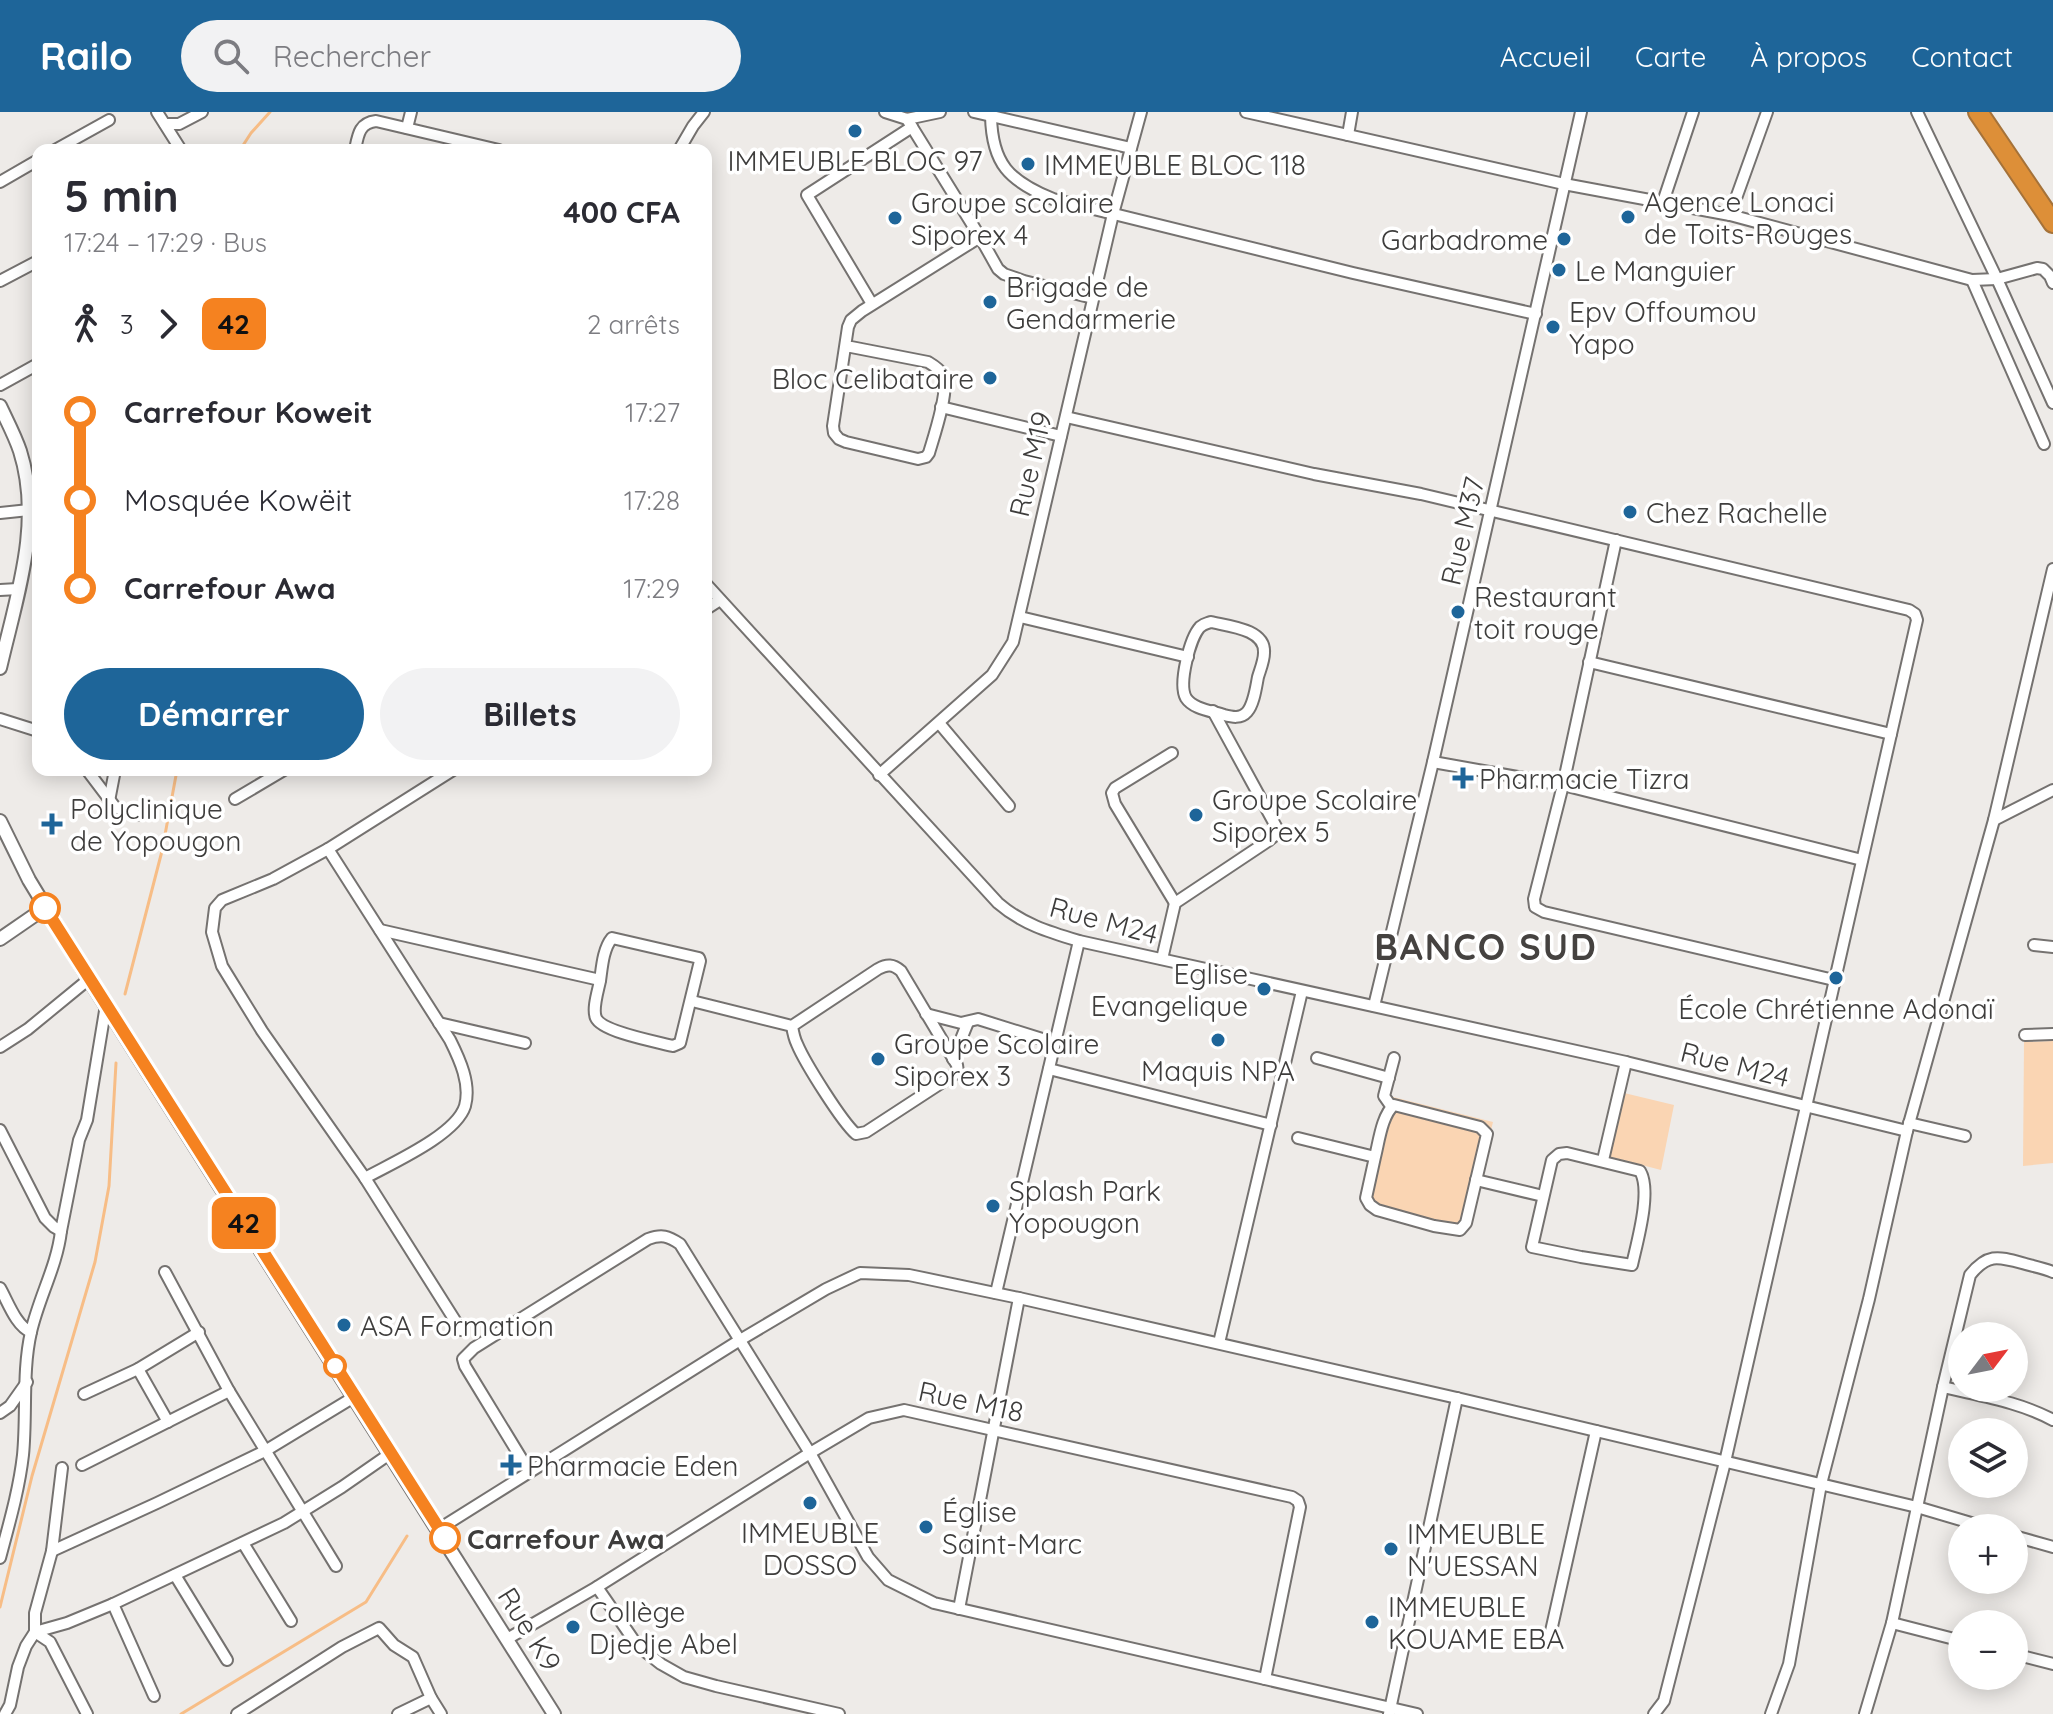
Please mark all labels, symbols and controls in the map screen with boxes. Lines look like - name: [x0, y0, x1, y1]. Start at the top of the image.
- search box: [181, 20, 741, 92]
- text: Railo: [40, 32, 133, 80]
- icon: search: [209, 34, 253, 78]
- text: Rechercher: [273, 37, 431, 75]
- text: Accueil: [1500, 39, 1591, 74]
- text: Carte: [1635, 39, 1706, 74]
- text: À propos: [1750, 39, 1867, 74]
- text: Contact: [1911, 39, 2013, 74]
- marker: IMMEUBLE BLOC 97: [846, 122, 864, 140]
- place label: IMMEUBLE BLOC 97: [727, 143, 983, 178]
- place label: IMMEUBLE BLOC 118: [1044, 147, 1306, 182]
- marker: IMMEUBLE BLOC 118: [1019, 155, 1037, 173]
- text: 5 min: [64, 168, 179, 223]
- place label: Agence Lonaci de Toits-Rouges: [1644, 184, 1852, 251]
- place label: Groupe scolaire Siporex 4: [911, 185, 1114, 252]
- text: 400 CFA: [563, 193, 680, 231]
- marker: Agence Lonaci de Toits-Rouges: [1619, 208, 1637, 226]
- marker: Groupe scolaire Siporex 4: [886, 209, 904, 227]
- place label: Garbadrome: [1381, 222, 1548, 257]
- text: 17:24 – 17:29 · Bus: [64, 226, 267, 259]
- marker: Garbadrome: [1555, 230, 1573, 248]
- place label: Le Manguier: [1575, 253, 1736, 288]
- marker: Le Manguier: [1550, 261, 1568, 279]
- place label: Brigade de Gendarmerie: [1006, 269, 1176, 336]
- marker: Brigade de Gendarmerie: [981, 293, 999, 311]
- place label: Epv Offoumou Yapo: [1569, 294, 1757, 361]
- icon: walk: [64, 302, 108, 346]
- icon: forward: [146, 302, 190, 346]
- text: 42: [218, 306, 250, 341]
- text: 3: [120, 308, 134, 341]
- text: 2 arrêts: [587, 308, 680, 341]
- marker: Epv Offoumou Yapo: [1544, 318, 1562, 336]
- place label: Bloc Celibataire: [772, 361, 974, 396]
- marker: Bloc Celibataire: [981, 369, 999, 387]
- text: Carrefour Koweit: [124, 393, 373, 431]
- text: 17:27: [625, 396, 680, 429]
- street label: Rue M19: [1001, 408, 1059, 520]
- street label: Rue M37: [1433, 473, 1491, 589]
- text: Mosquée Kowëit: [124, 481, 352, 519]
- text: 17:28: [624, 484, 680, 517]
- place label: Chez Rachelle: [1646, 495, 1828, 530]
- marker: Chez Rachelle: [1621, 503, 1639, 521]
- text: Carrefour Awa: [124, 569, 336, 607]
- text: 17:29: [623, 572, 680, 605]
- place label: Restaurant toit rouge: [1474, 579, 1617, 646]
- marker: Restaurant toit rouge: [1449, 603, 1467, 621]
- button: Démarrer: [64, 668, 364, 760]
- button: Billets: [380, 668, 680, 760]
- place label: Pharmacie Tizra: [1479, 761, 1690, 796]
- marker: Pharmacie Tizra: [1454, 769, 1472, 787]
- place label: Groupe Scolaire Siporex 5: [1212, 782, 1417, 849]
- place label: Polyclinique de Yopougon: [70, 791, 241, 858]
- marker: Groupe Scolaire Siporex 5: [1187, 806, 1205, 824]
- marker: Polyclinique de Yopougon: [41, 813, 63, 835]
- street label: Rue M24: [1046, 889, 1162, 951]
- unlabelled marker: [30, 893, 60, 923]
- district label: BANCO SUD: [1374, 924, 1598, 969]
- place label: Eglise Evangelique: [1091, 956, 1248, 1023]
- marker: École Chrétienne Adonaï: [1827, 969, 1845, 987]
- marker: Eglise Evangelique: [1255, 980, 1273, 998]
- place label: École Chrétienne Adonaï: [1678, 991, 1995, 1026]
- place label: Groupe Scolaire Siporex 3: [894, 1026, 1099, 1093]
- marker: Maquis NPA: [1209, 1031, 1227, 1049]
- street label: Rue M24: [1677, 1034, 1793, 1094]
- marker: Groupe Scolaire Siporex 3: [869, 1050, 887, 1068]
- place label: Maquis NPA: [1141, 1053, 1295, 1088]
- place label: Splash Park Yopougon: [1009, 1173, 1161, 1240]
- line badge: 42: [208, 1197, 280, 1249]
- marker: Splash Park Yopougon: [984, 1197, 1002, 1215]
- text: 42: [228, 1205, 260, 1240]
- place label: ASA Formation: [360, 1308, 554, 1343]
- marker: ASA Formation: [335, 1316, 353, 1334]
- north arrow: [1948, 1322, 2028, 1402]
- map controls: [1948, 1322, 2028, 1690]
- unlabelled marker: [324, 1355, 346, 1377]
- street label: Rue M18: [915, 1373, 1027, 1429]
- button: layers: [1948, 1418, 2028, 1498]
- place label: Pharmacie Eden: [527, 1448, 739, 1483]
- marker: Pharmacie Eden: [502, 1456, 520, 1474]
- marker: IMMEUBLE DOSSO: [801, 1494, 819, 1512]
- place label: Église Saint-Marc: [942, 1494, 1082, 1561]
- button: +: [1948, 1514, 2028, 1594]
- place label: IMMEUBLE DOSSO: [741, 1515, 879, 1582]
- place label: IMMEUBLE N'UESSAN: [1407, 1516, 1545, 1583]
- marker: Église Saint-Marc: [917, 1518, 935, 1536]
- place label: Carrefour Awa: [467, 1521, 665, 1556]
- marker: Carrefour Awa: [430, 1523, 460, 1553]
- marker: IMMEUBLE N'UESSAN: [1382, 1540, 1400, 1558]
- street label: Rue K9: [491, 1581, 569, 1677]
- place label: IMMEUBLE KOUAME EBA: [1388, 1589, 1564, 1656]
- place label: Collège Djedje Abel: [589, 1594, 738, 1661]
- button: −: [1948, 1610, 2028, 1690]
- marker: IMMEUBLE KOUAME EBA: [1363, 1613, 1381, 1631]
- marker: Collège Djedje Abel: [564, 1618, 582, 1636]

